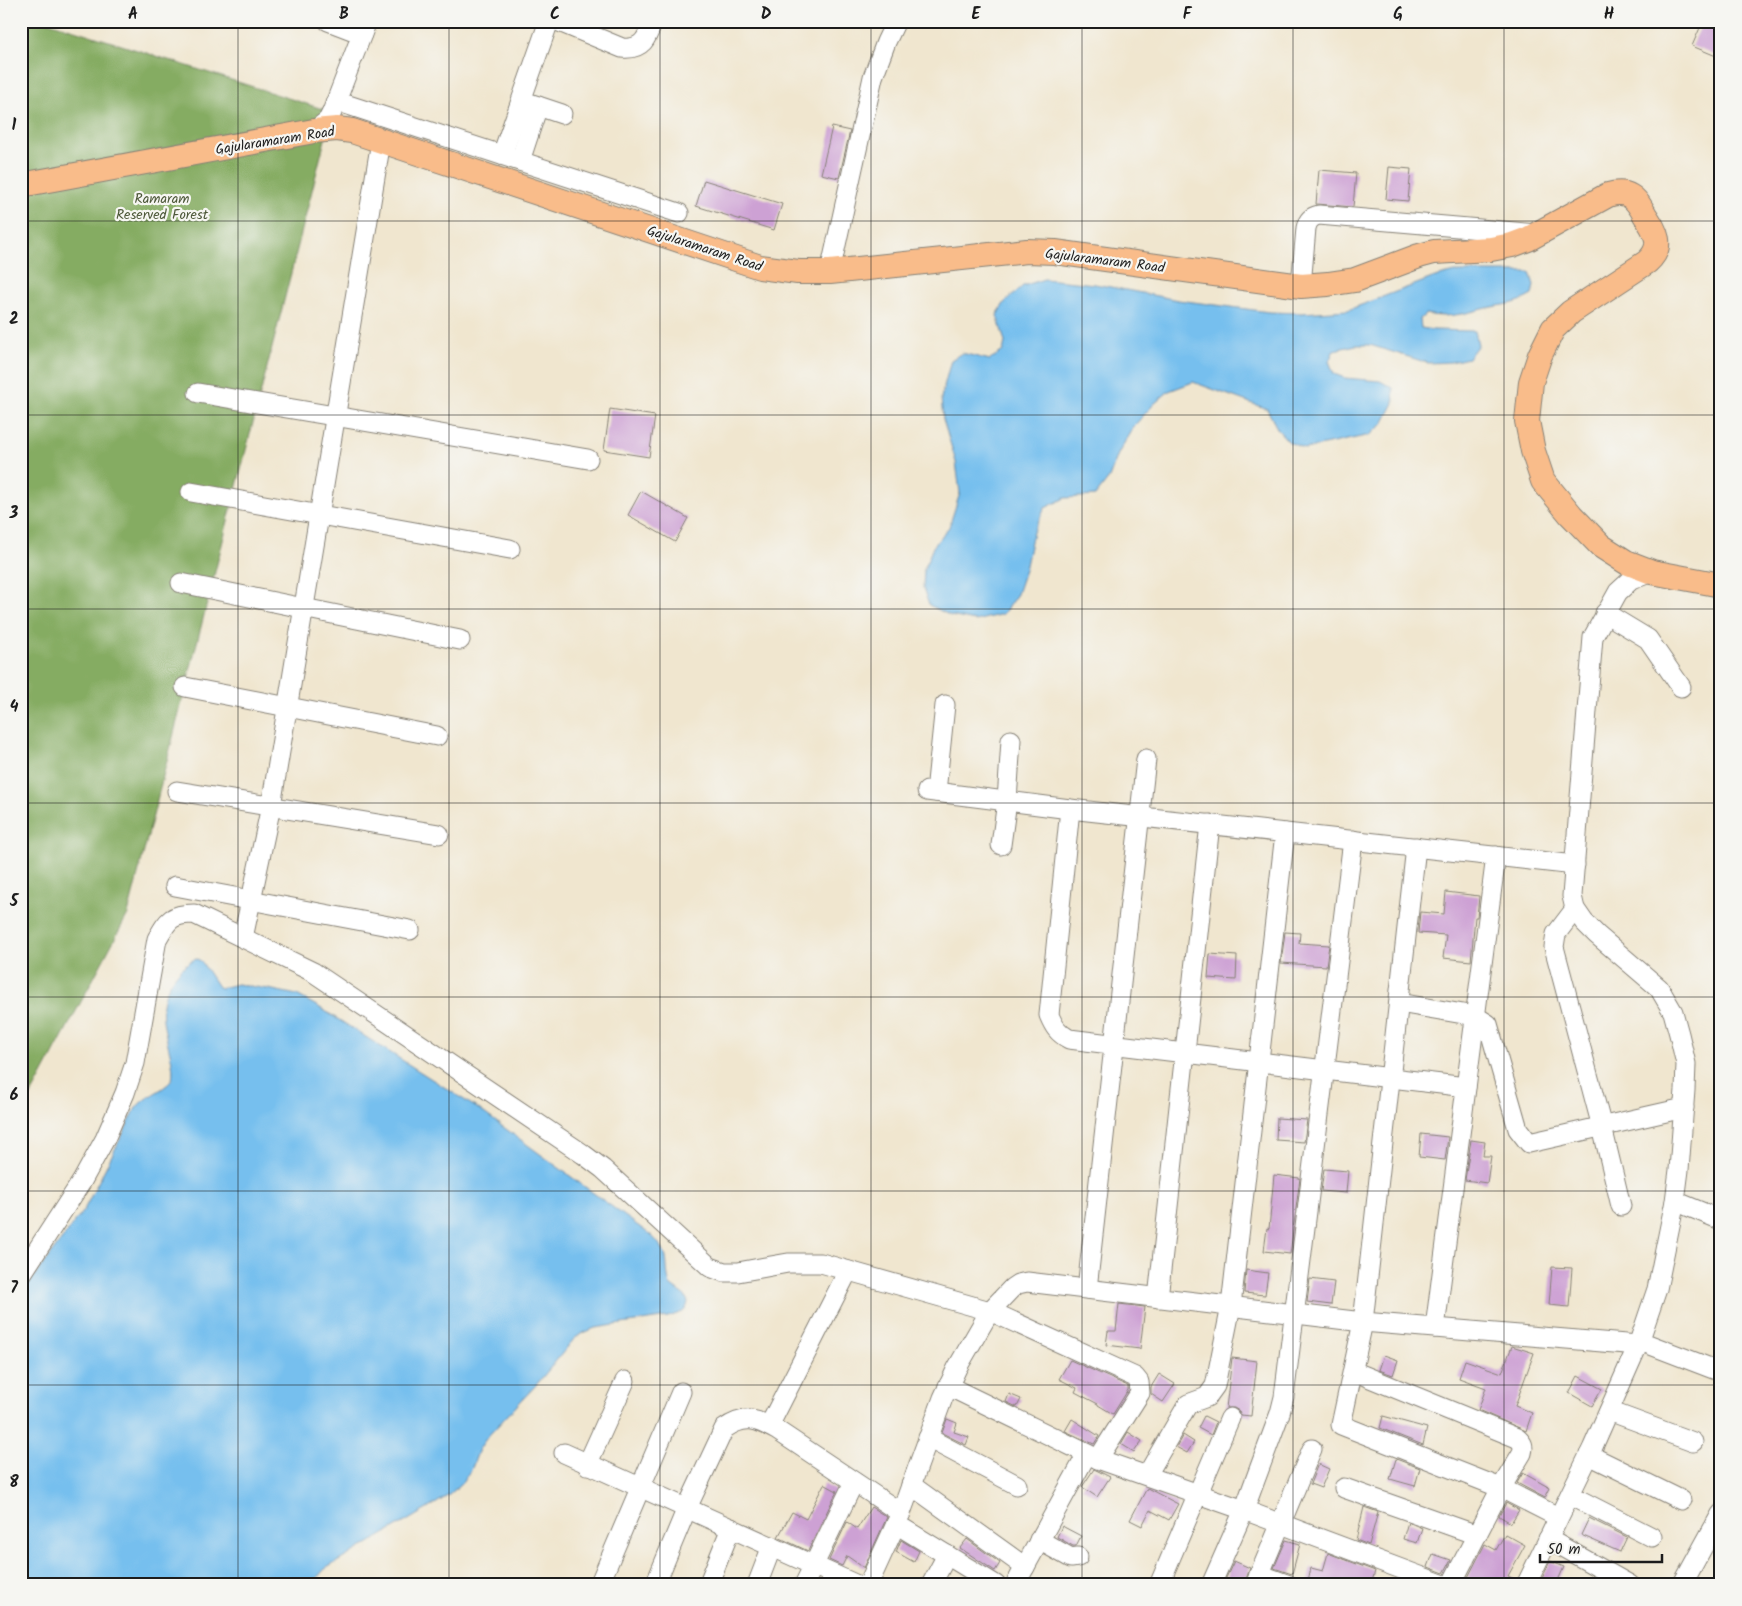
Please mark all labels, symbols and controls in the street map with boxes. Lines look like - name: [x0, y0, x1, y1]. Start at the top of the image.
- text: A: [128, 2, 138, 27]
- text: B: [339, 2, 349, 27]
- text: C: [550, 2, 560, 27]
- text: D: [761, 2, 772, 27]
- text: E: [972, 2, 982, 27]
- text: F: [1183, 2, 1193, 27]
- text: G: [1393, 2, 1403, 27]
- text: H: [1604, 2, 1614, 27]
- text: 1: [12, 113, 17, 138]
- street label: Gajularamaram Road: [214, 121, 337, 161]
- park label: Ramaram Reserved Forest: [116, 188, 209, 226]
- street label: Gajularamaram Road: [644, 220, 766, 278]
- street label: Gajularamaram Road: [1044, 243, 1167, 279]
- text: 2: [9, 307, 19, 332]
- text: 3: [9, 501, 19, 526]
- text: 4: [10, 695, 19, 720]
- text: 5: [9, 889, 20, 914]
- text: 6: [10, 1083, 19, 1108]
- text: 7: [10, 1276, 18, 1301]
- text: 8: [9, 1470, 19, 1495]
- scale bar: [1540, 1531, 1662, 1563]
- text: 50 m: [1547, 1538, 1581, 1562]

